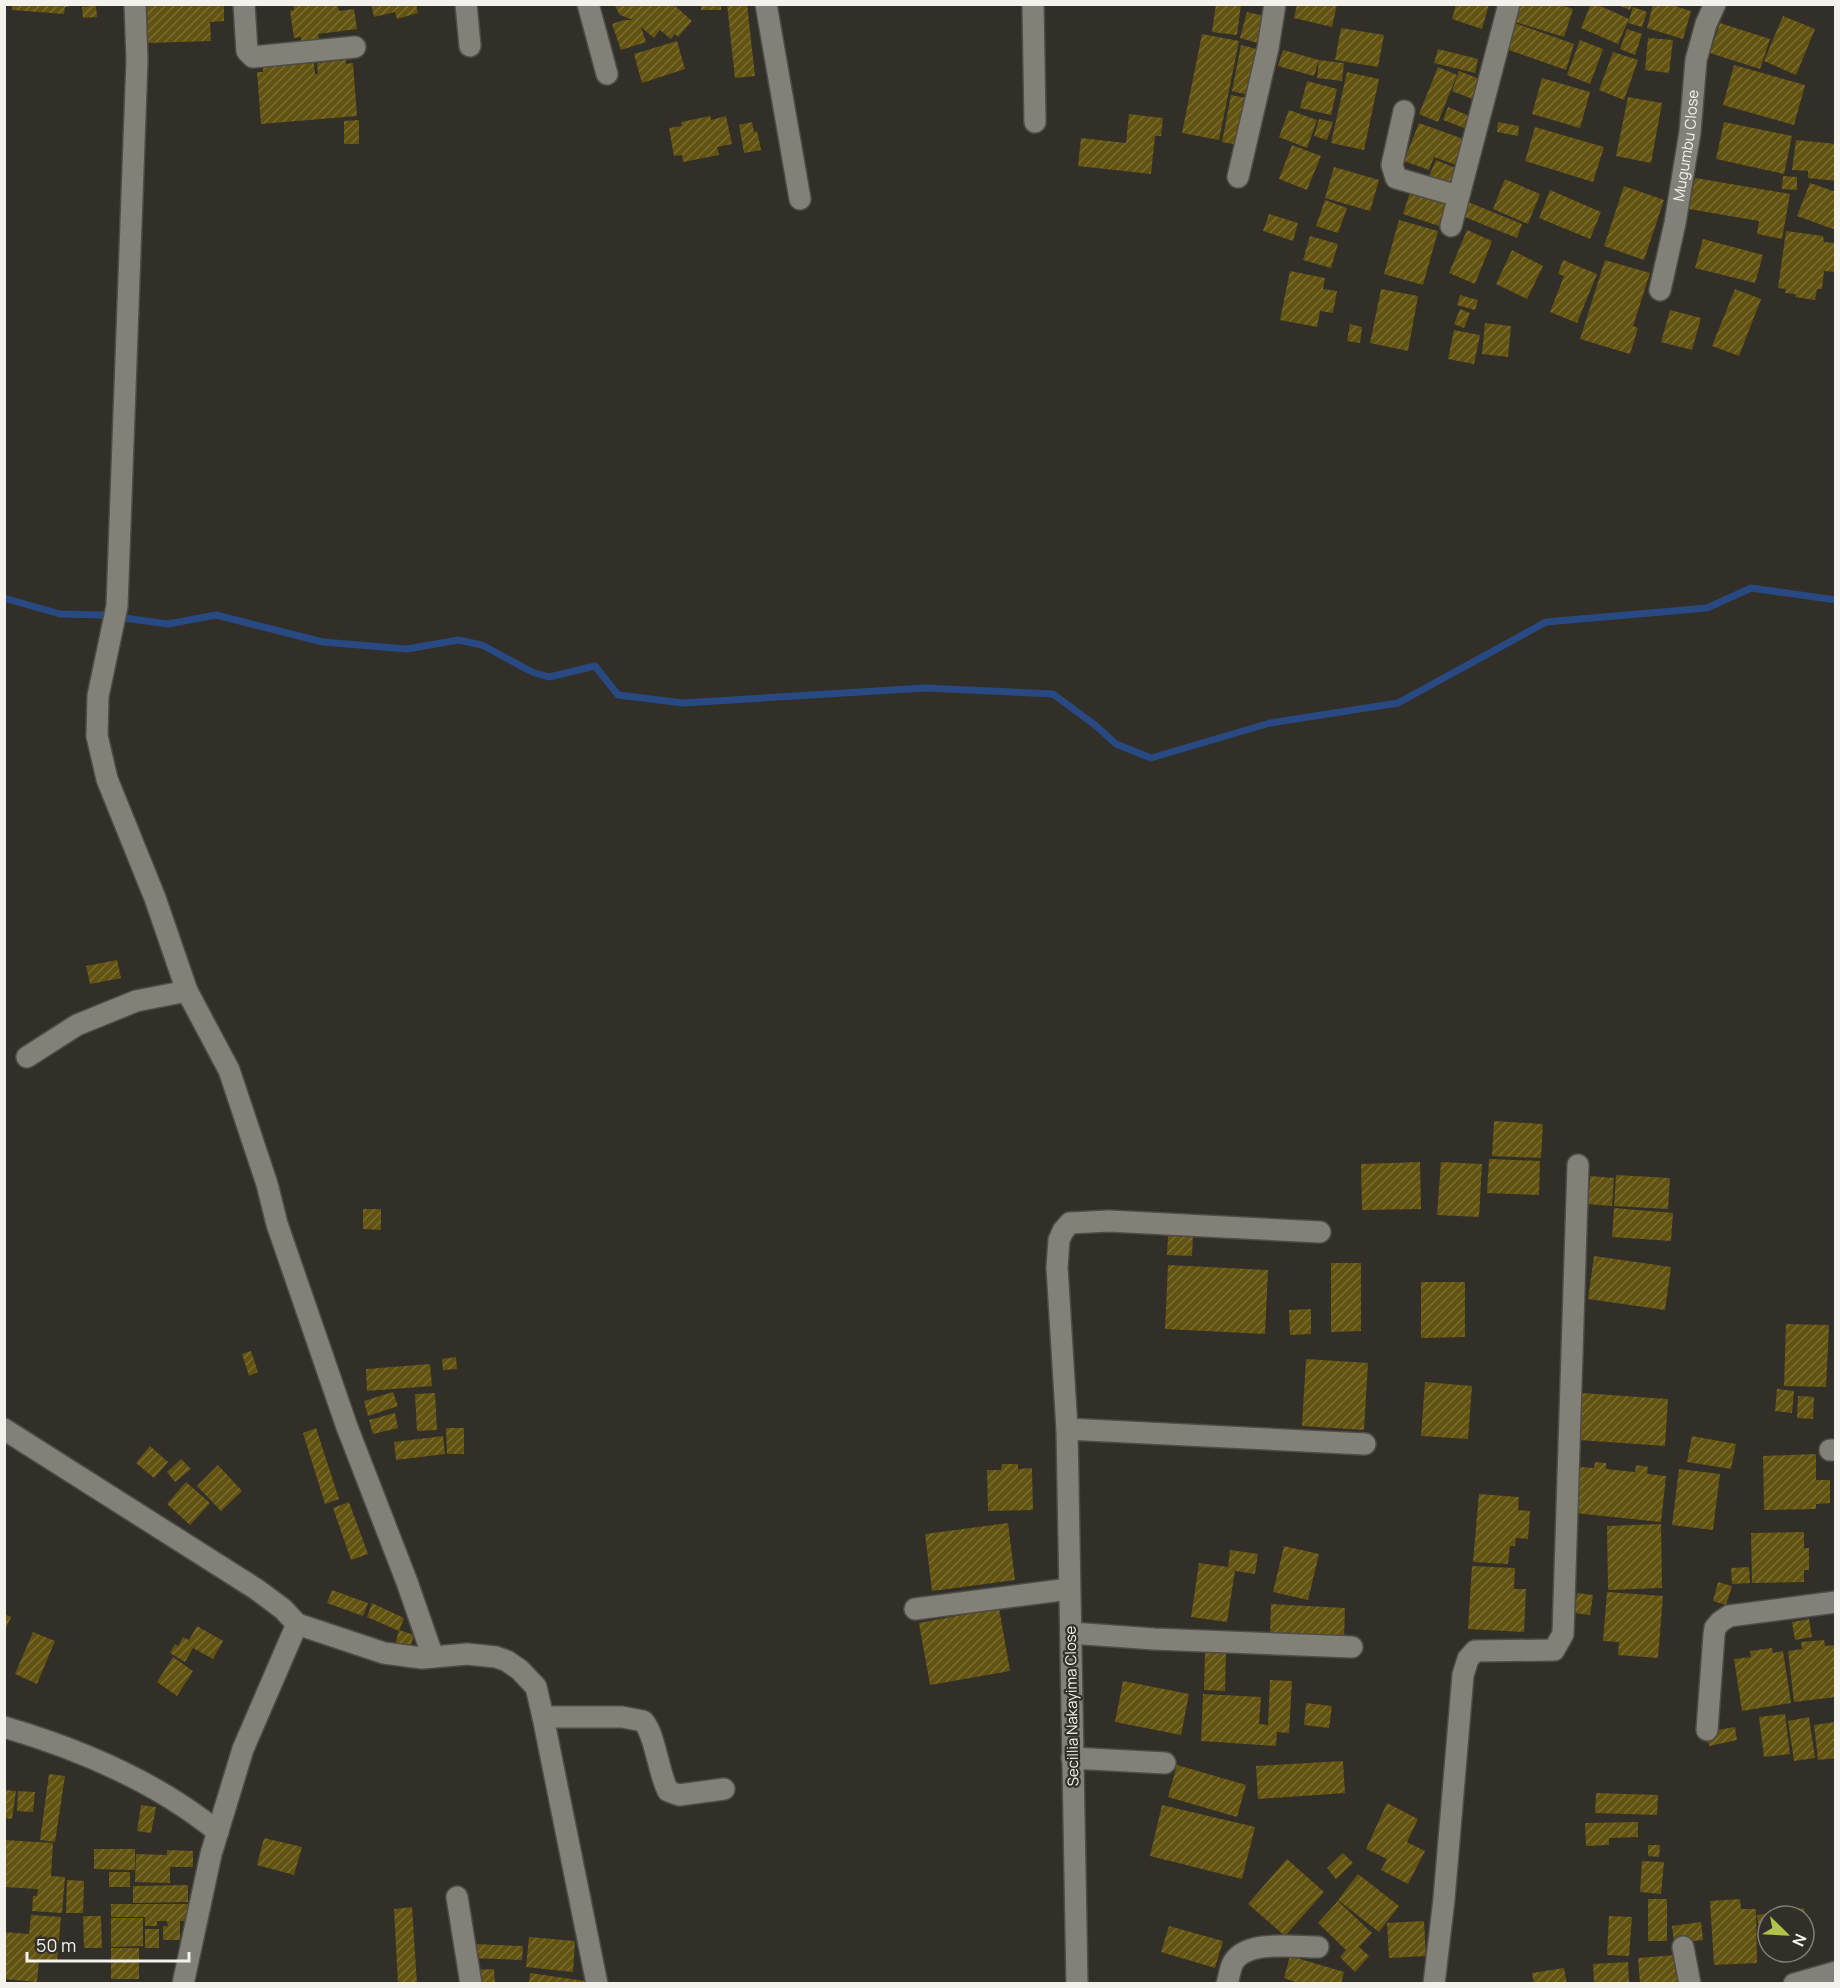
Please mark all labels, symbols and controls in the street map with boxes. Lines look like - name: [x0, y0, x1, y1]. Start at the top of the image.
- street label: Mugumbu Close: [1668, 89, 1704, 203]
- street label: Secillia Nakayima Close: [1060, 1625, 1083, 1786]
- north arrow: [1756, 1904, 1816, 1964]
- scale bar: [27, 1925, 189, 1963]
- text: N: [1787, 1930, 1812, 1950]
- text: 50 m: [36, 1933, 76, 1957]

